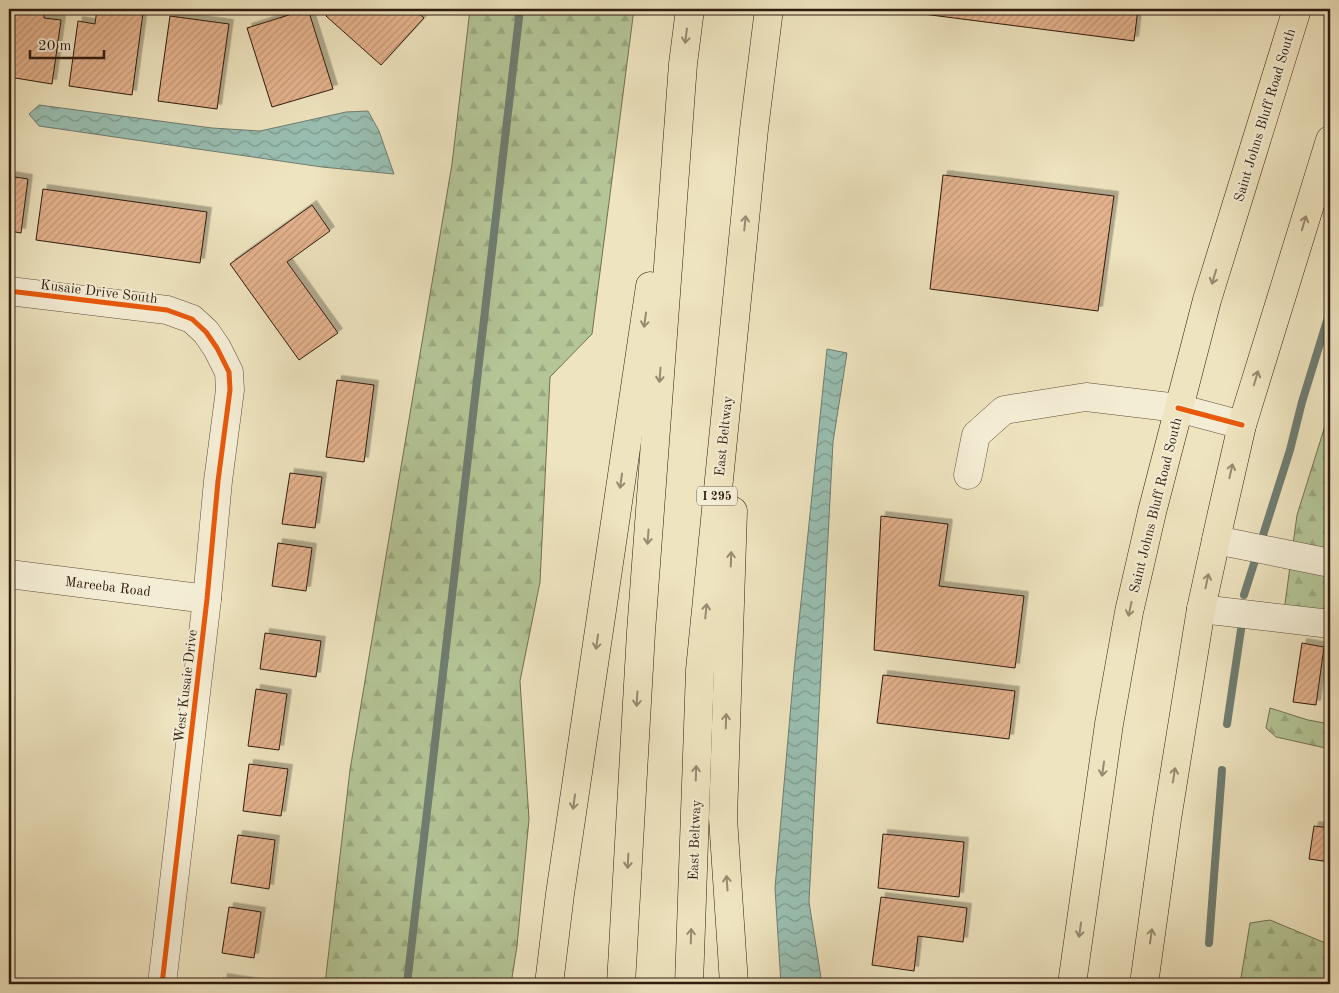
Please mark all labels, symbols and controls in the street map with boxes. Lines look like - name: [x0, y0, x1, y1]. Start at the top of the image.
- street label: Saint Johns Bluff Road South: [1232, 27, 1298, 204]
- scale bar: [30, 28, 104, 60]
- one-way arrow: [681, 28, 691, 44]
- text: 20 m: [38, 39, 72, 54]
- one-way arrow: [740, 215, 750, 231]
- one-way arrow: [1300, 216, 1310, 232]
- one-way arrow: [1209, 268, 1219, 284]
- street label: Kusaie Drive South: [39, 278, 159, 306]
- one-way arrow: [640, 312, 650, 328]
- one-way arrow: [655, 366, 665, 382]
- one-way arrow: [1252, 371, 1262, 387]
- street label: East Beltway: [713, 395, 735, 477]
- street label: Saint Johns Bluff Road South: [1127, 416, 1185, 594]
- one-way arrow: [1227, 464, 1237, 480]
- one-way arrow: [616, 473, 626, 489]
- road number: I 295: [697, 486, 737, 506]
- one-way arrow: [644, 528, 653, 544]
- one-way arrow: [726, 551, 736, 567]
- one-way arrow: [1203, 573, 1212, 589]
- street label: Mareeba Road: [64, 575, 152, 599]
- one-way arrow: [1125, 600, 1134, 616]
- one-way arrow: [701, 603, 711, 619]
- street label: West Kusaie Drive: [172, 629, 200, 743]
- one-way arrow: [592, 633, 602, 649]
- one-way arrow: [633, 690, 642, 706]
- one-way arrow: [721, 713, 730, 729]
- one-way arrow: [1098, 760, 1108, 776]
- one-way arrow: [692, 765, 701, 781]
- one-way arrow: [1169, 768, 1179, 784]
- one-way arrow: [568, 794, 578, 810]
- street label: East Beltway: [687, 799, 703, 881]
- one-way arrow: [623, 853, 632, 869]
- one-way arrow: [722, 875, 731, 891]
- one-way arrow: [1075, 921, 1085, 937]
- one-way arrow: [686, 928, 696, 944]
- one-way arrow: [1146, 928, 1156, 944]

